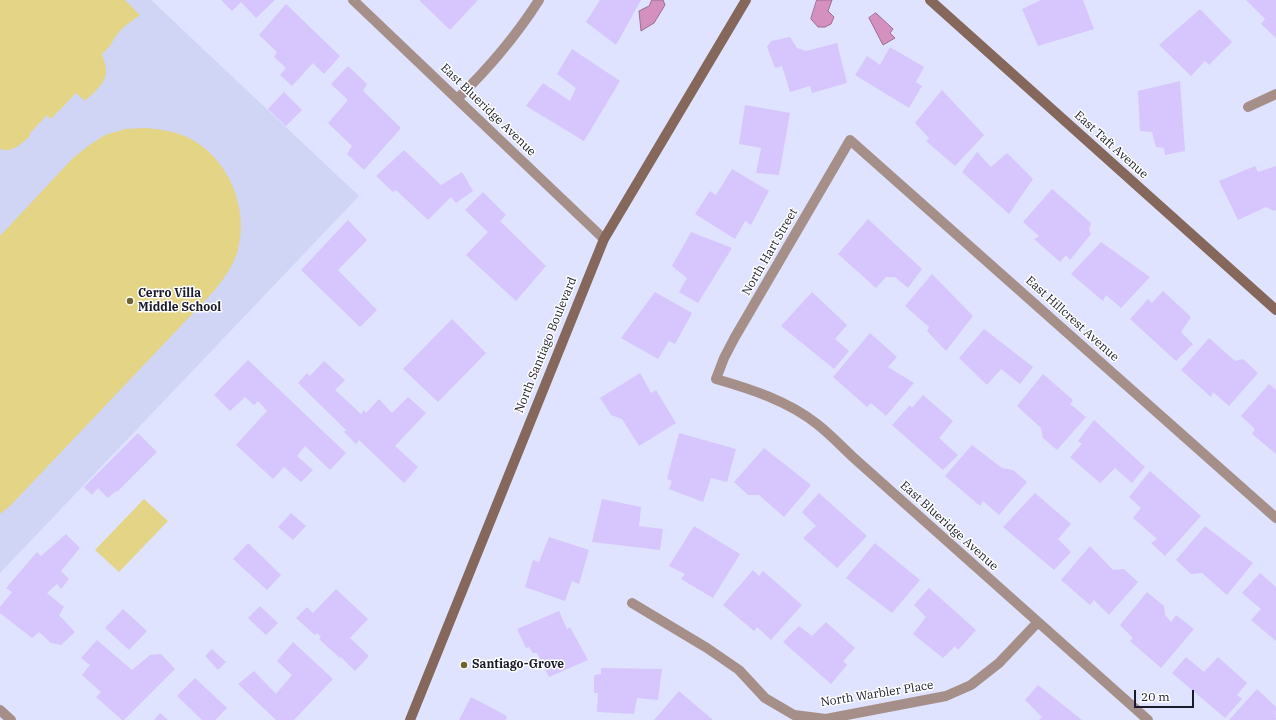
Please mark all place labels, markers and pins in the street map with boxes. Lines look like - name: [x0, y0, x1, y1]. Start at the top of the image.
- place label: Cerro Villa Middle School: [138, 287, 221, 315]
- marker: Cerro Villa Middle School: [125, 296, 135, 306]
- place label: Santiago-Grove: [472, 658, 564, 672]
- marker: Santiago-Grove: [459, 660, 469, 670]

